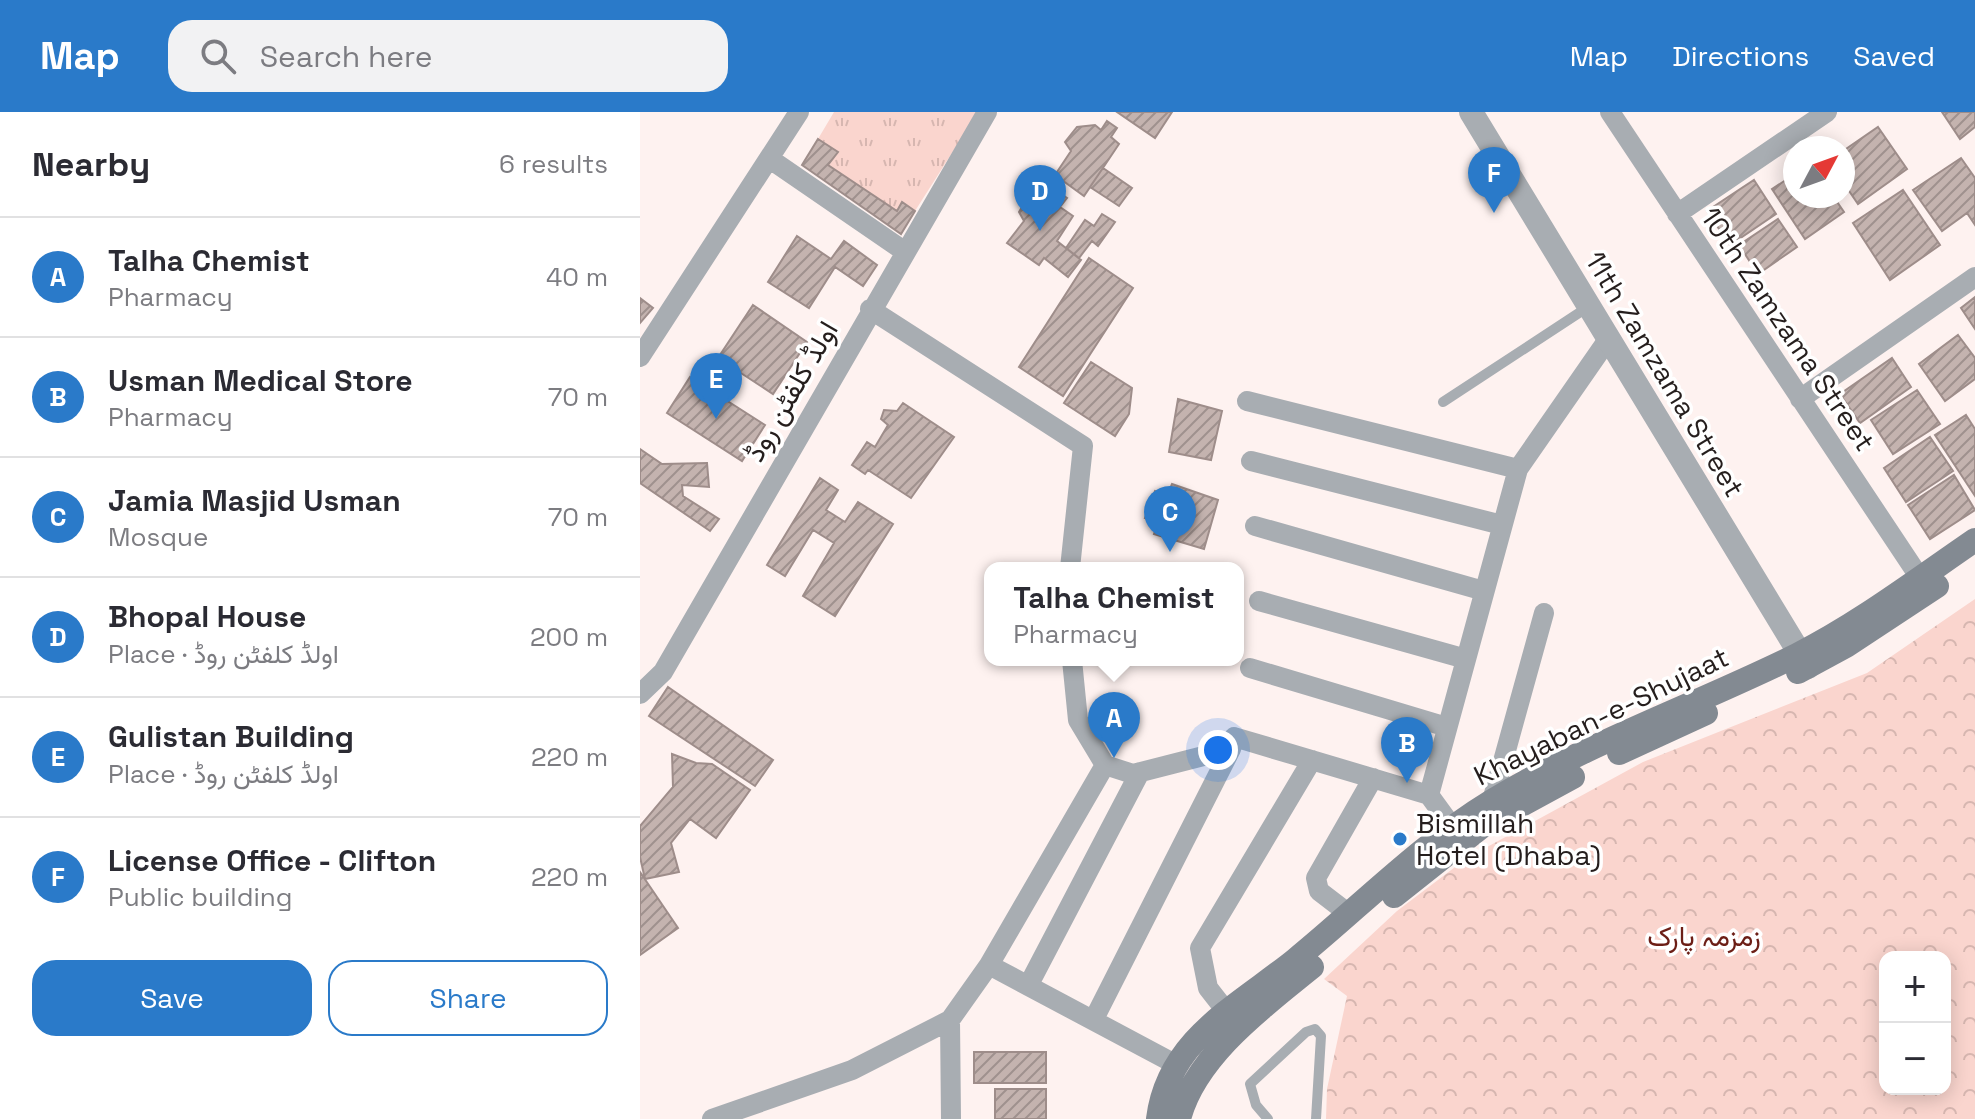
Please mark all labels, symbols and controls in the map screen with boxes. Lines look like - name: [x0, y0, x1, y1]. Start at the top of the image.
- search box: [168, 20, 728, 92]
- text: Map: [40, 32, 120, 80]
- icon: search: [196, 34, 240, 78]
- text: Search here: [260, 37, 433, 76]
- text: Map: [1570, 38, 1628, 74]
- text: Directions: [1672, 38, 1809, 74]
- text: Saved: [1853, 38, 1935, 74]
- north arrow: [1783, 136, 1855, 208]
- text: Nearby: [32, 143, 150, 186]
- text: 6 results: [499, 147, 608, 181]
- pin: F: [1468, 147, 1520, 213]
- pin: D: [1014, 165, 1066, 231]
- street label: 10th Zamzama Street: [1693, 200, 1883, 458]
- text: Talha Chemist: [108, 241, 310, 280]
- street label: 11th Zamzama Street: [1577, 244, 1753, 504]
- text: A: [50, 260, 66, 294]
- text: 40 m: [546, 260, 608, 294]
- text: Pharmacy: [108, 280, 233, 314]
- street label: اولڈ کلفٹن روڈ: [736, 314, 846, 468]
- pin: E: [690, 353, 742, 419]
- text: Usman Medical Store: [108, 361, 413, 400]
- text: B: [49, 380, 67, 414]
- text: 70 m: [548, 380, 608, 414]
- text: Pharmacy: [108, 400, 233, 434]
- text: Jamia Masjid Usman: [108, 481, 401, 520]
- pin: C: [1144, 486, 1196, 552]
- text: C: [50, 500, 66, 534]
- text: 70 m: [548, 500, 608, 534]
- text: Mosque: [108, 520, 208, 554]
- popup: [984, 562, 1244, 666]
- text: Talha Chemist: [1013, 578, 1215, 617]
- text: Bhopal House: [108, 597, 306, 636]
- text: Pharmacy: [1013, 617, 1138, 651]
- text: D: [49, 620, 67, 654]
- text: 200 m: [530, 620, 608, 654]
- text: Place · اولڈ کلفٹن روڈ: [108, 637, 339, 671]
- street label: Khayaban-e-Shujaat: [1468, 639, 1734, 793]
- pin: A: [1088, 692, 1140, 758]
- text: Gulistan Building: [108, 717, 354, 756]
- pin: B: [1381, 717, 1433, 783]
- your location: [1198, 730, 1238, 770]
- text: E: [51, 740, 65, 774]
- text: 220 m: [531, 740, 608, 774]
- text: Place · اولڈ کلفٹن روڈ: [108, 757, 339, 791]
- place label: Bismillah Hotel (Dhaba): [1416, 805, 1601, 873]
- marker: Bismillah Hotel (Dhaba): [1391, 830, 1409, 848]
- text: License Office - Clifton: [108, 841, 436, 880]
- text: F: [51, 860, 65, 894]
- text: 220 m: [531, 860, 608, 894]
- text: Public building: [108, 880, 292, 914]
- park label: زمزمہ پارک: [1647, 918, 1761, 955]
- map controls: [1879, 951, 1951, 1095]
- button: +: [1879, 951, 1951, 1023]
- button: Save: [32, 960, 312, 1036]
- button: Share: [328, 960, 608, 1036]
- button: −: [1879, 1023, 1951, 1095]

